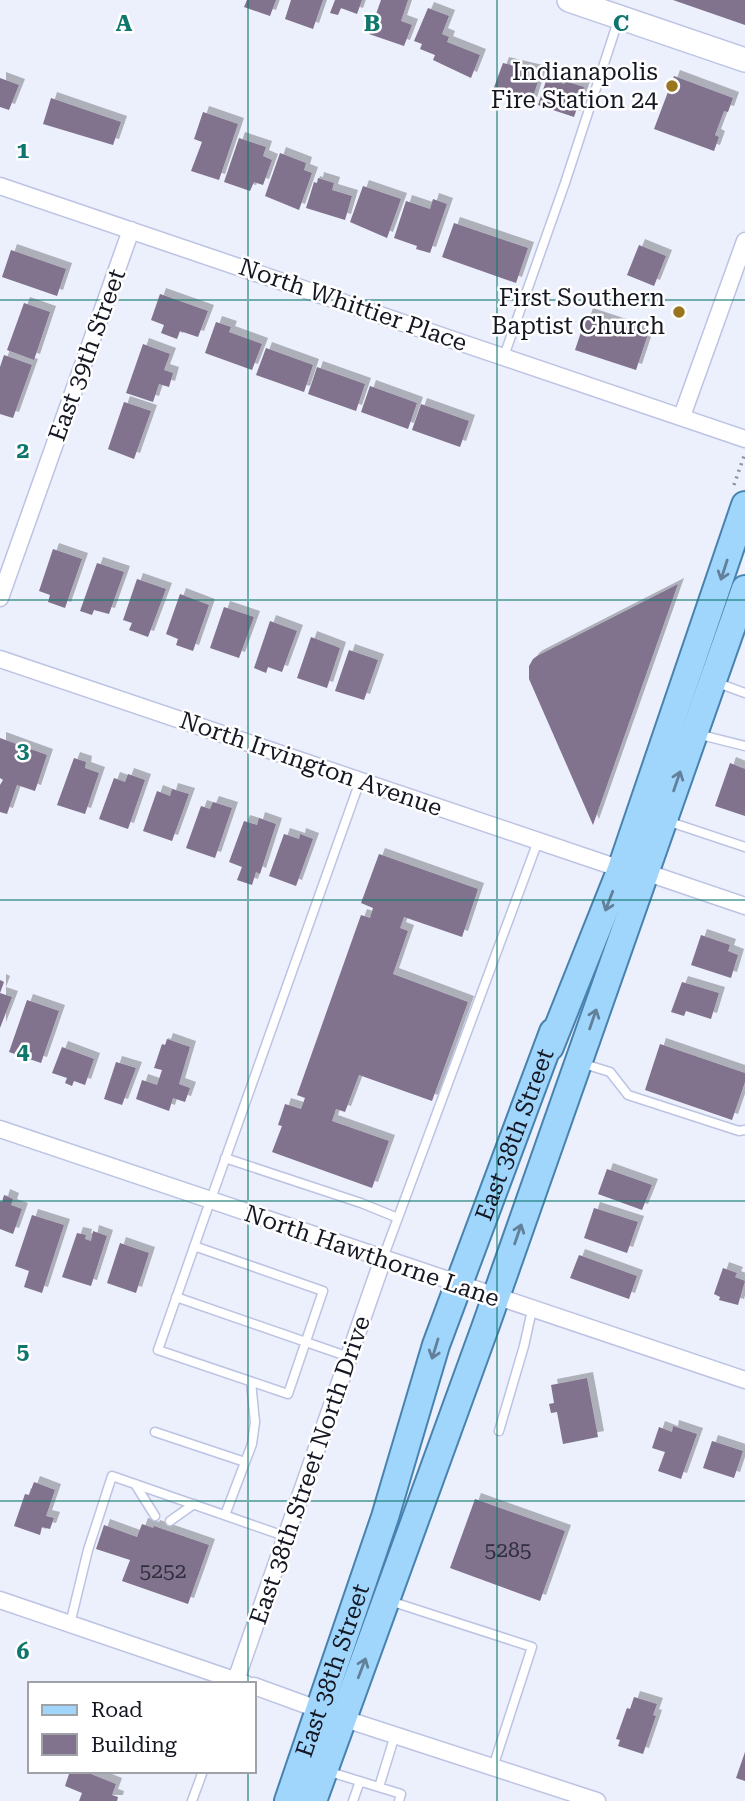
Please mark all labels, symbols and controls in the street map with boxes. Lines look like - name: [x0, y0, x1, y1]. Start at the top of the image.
- text: A: [116, 10, 133, 37]
- text: B: [364, 10, 380, 37]
- text: C: [613, 10, 629, 37]
- place label: Indianapolis Fire Station 24: [491, 58, 659, 114]
- marker: Indianapolis Fire Station 24: [664, 78, 680, 94]
- text: 1: [17, 137, 30, 164]
- street label: North Whittier Place: [235, 253, 471, 357]
- street label: East 39th Street: [43, 265, 131, 445]
- place label: First Southern Baptist Church: [491, 284, 665, 340]
- marker: First Southern Baptist Church: [671, 304, 687, 320]
- text: 2: [17, 437, 29, 464]
- one-way arrow: [717, 559, 730, 581]
- street label: North Irvington Avenue: [176, 706, 446, 822]
- text: 3: [17, 737, 30, 764]
- one-way arrow: [672, 771, 684, 793]
- one-way arrow: [601, 889, 614, 911]
- one-way arrow: [587, 1008, 600, 1030]
- text: 4: [17, 1038, 30, 1065]
- street label: East 38th Street: [470, 1045, 559, 1225]
- street label: North Hawthorne Lane: [241, 1199, 503, 1313]
- one-way arrow: [513, 1223, 525, 1245]
- street label: East 38th Street North Drive: [244, 1312, 376, 1628]
- text: 5: [17, 1338, 30, 1365]
- one-way arrow: [427, 1338, 440, 1360]
- house number: 5285: [484, 1538, 532, 1562]
- house number: 5252: [139, 1559, 187, 1583]
- street label: East 38th Street: [290, 1580, 375, 1761]
- text: 6: [17, 1638, 30, 1665]
- one-way arrow: [356, 1657, 369, 1679]
- legend: [28, 1682, 256, 1773]
- text: Road: [91, 1698, 143, 1722]
- text: Building: [91, 1733, 177, 1757]

